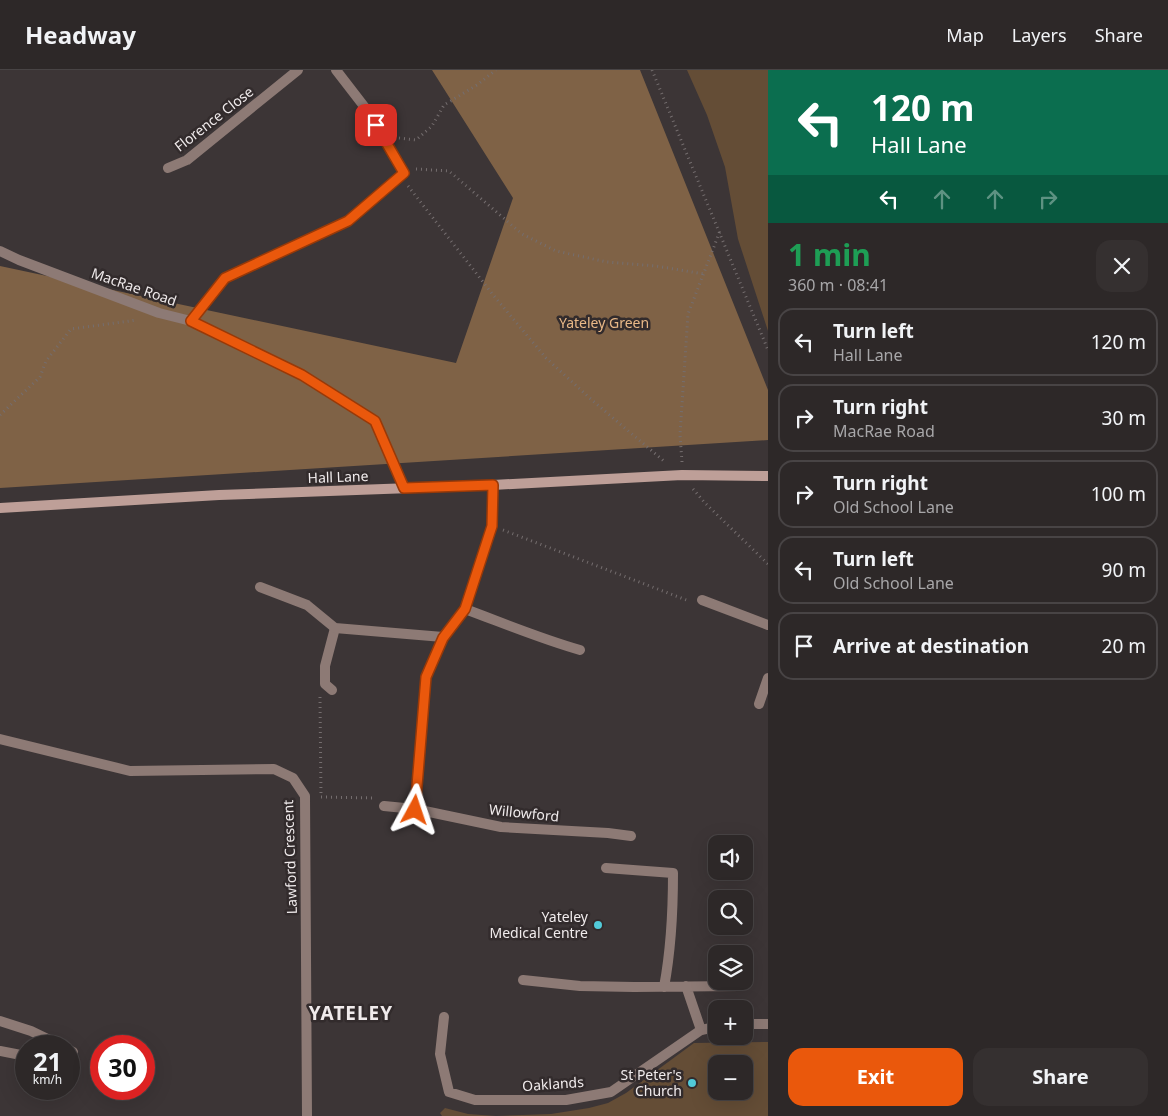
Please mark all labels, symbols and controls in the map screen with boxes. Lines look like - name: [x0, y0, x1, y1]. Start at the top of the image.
- text: Headway: [25, 18, 136, 51]
- text: Map: [946, 23, 984, 47]
- text: Layers: [1012, 23, 1067, 47]
- text: Share: [1095, 23, 1143, 47]
- street label: Florence Close: [170, 82, 257, 155]
- text: 120 m: [871, 84, 974, 131]
- icon: left: [788, 90, 853, 155]
- pin: [355, 104, 397, 146]
- icon: arrive: [362, 111, 390, 139]
- text: Hall Lane: [871, 129, 967, 159]
- icon: left: [875, 185, 903, 213]
- icon: ahead: [928, 185, 956, 213]
- icon: ahead: [981, 185, 1009, 213]
- icon: right: [1034, 185, 1062, 213]
- text: 1 min: [788, 234, 871, 275]
- button: close: [1096, 240, 1148, 292]
- street label: MacRae Road: [89, 263, 179, 310]
- text: 360 m · 08:41: [788, 274, 888, 296]
- park label: Yateley Green: [559, 313, 649, 332]
- text: Turn left: [833, 318, 914, 344]
- icon: left: [790, 328, 818, 356]
- text: 120 m: [1091, 329, 1146, 355]
- text: Hall Lane: [833, 344, 903, 366]
- text: Turn right: [833, 394, 928, 420]
- icon: right: [790, 404, 818, 432]
- text: 30 m: [1102, 405, 1146, 431]
- text: MacRae Road: [833, 420, 935, 442]
- street label: Hall Lane: [307, 466, 369, 487]
- text: Turn right: [833, 470, 928, 496]
- icon: right: [790, 480, 818, 508]
- text: 100 m: [1091, 481, 1146, 507]
- text: Old School Lane: [833, 496, 954, 518]
- text: Turn left: [833, 546, 914, 572]
- icon: left: [790, 556, 818, 584]
- text: 90 m: [1102, 557, 1146, 583]
- text: Old School Lane: [833, 572, 954, 594]
- icon: arrive: [790, 632, 818, 660]
- text: Arrive at destination: [833, 633, 1029, 659]
- text: 20 m: [1102, 633, 1146, 659]
- position arrow: [388, 783, 440, 835]
- street label: Lawford Crescent: [278, 799, 301, 915]
- street label: Willowford: [488, 799, 560, 826]
- map controls: [708, 835, 753, 1100]
- button: sound: [708, 835, 753, 880]
- button: search: [708, 890, 753, 935]
- place label: Yateley Medical Centre: [490, 907, 589, 942]
- marker: Yateley Medical Centre: [592, 919, 604, 931]
- button: layers: [708, 945, 753, 990]
- district label: YATELEY: [309, 1000, 393, 1026]
- button: +: [708, 1000, 753, 1045]
- speed limit sign: 30: [90, 1035, 155, 1100]
- text: 21: [33, 1044, 62, 1078]
- button: Exit: [788, 1048, 963, 1106]
- button: Share: [973, 1048, 1148, 1106]
- button: −: [708, 1055, 753, 1100]
- place label: St Peter's Church: [621, 1065, 682, 1100]
- text: km/h: [33, 1071, 62, 1088]
- street label: Oaklands: [522, 1072, 585, 1095]
- marker: St Peter's Church: [686, 1077, 698, 1089]

